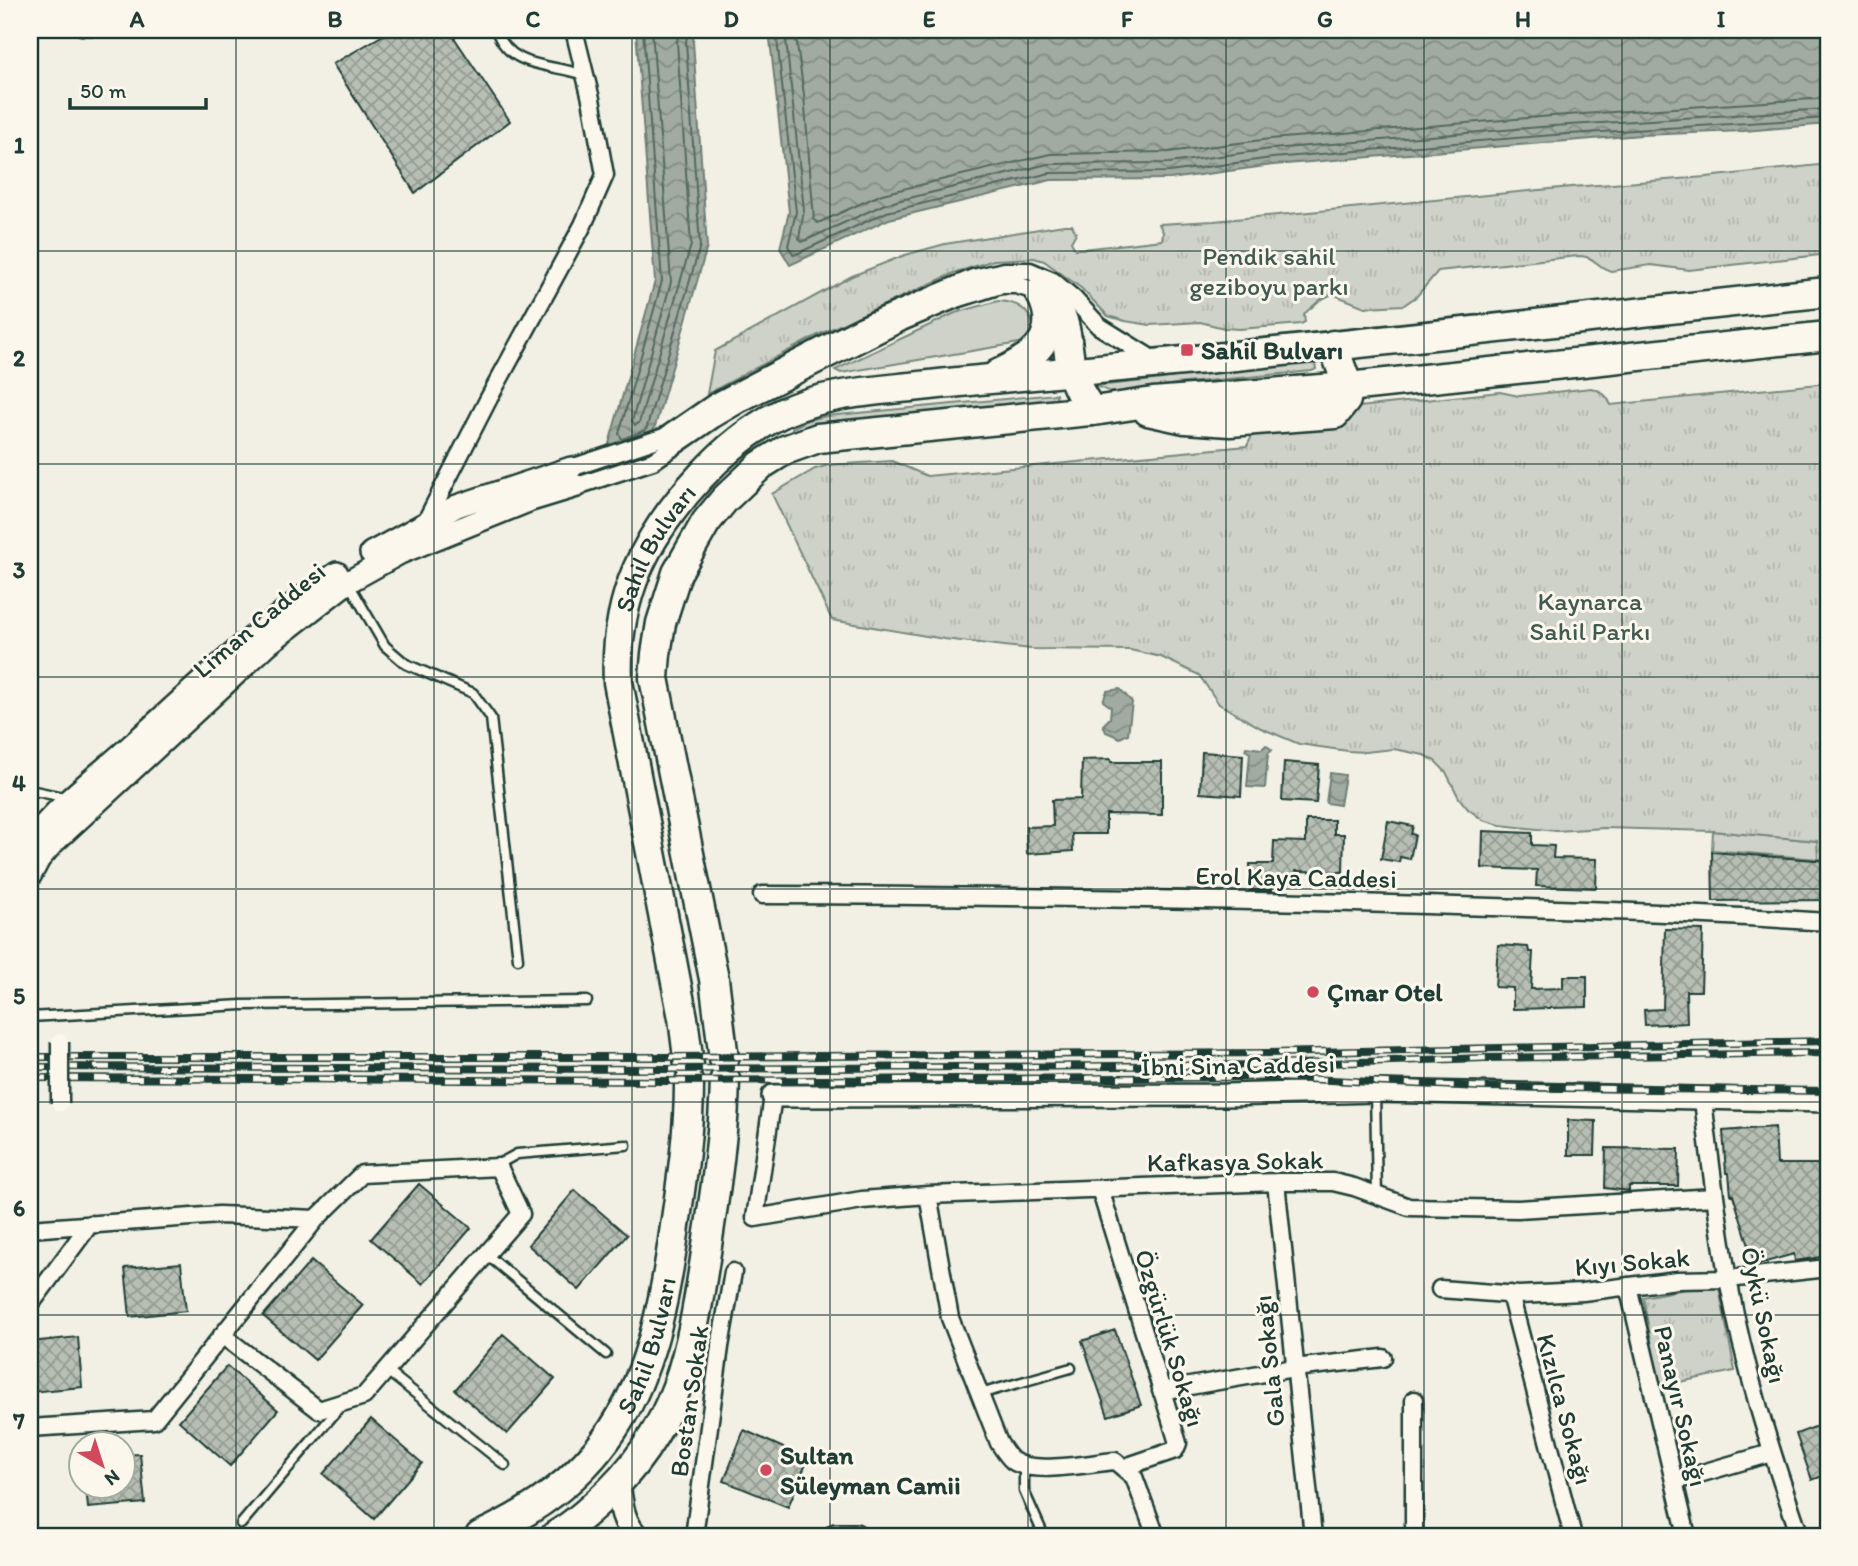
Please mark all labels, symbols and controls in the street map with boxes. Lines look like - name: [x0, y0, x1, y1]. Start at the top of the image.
- text: A: [129, 5, 145, 33]
- text: B: [328, 5, 343, 33]
- text: C: [526, 5, 541, 33]
- text: D: [723, 5, 739, 33]
- text: E: [923, 5, 936, 33]
- text: F: [1121, 5, 1134, 33]
- text: G: [1317, 5, 1333, 33]
- text: H: [1515, 5, 1531, 33]
- text: I: [1717, 5, 1726, 33]
- scale bar: [70, 66, 206, 110]
- text: 50 m: [80, 78, 127, 103]
- text: 1: [14, 131, 25, 159]
- park label: Pendik sahil geziboyu parkı: [1189, 240, 1349, 302]
- place label: Sahil Bulvarı: [1201, 334, 1343, 366]
- marker: Sahil Bulvarı: [1179, 342, 1195, 358]
- text: 2: [13, 344, 26, 372]
- street label: Sahil Bulvarı: [608, 477, 703, 615]
- street label: Liman Caddesi: [186, 555, 332, 685]
- text: 3: [13, 556, 26, 584]
- park label: Kaynarca Sahil Parkı: [1530, 585, 1650, 647]
- text: 4: [12, 769, 26, 797]
- street label: Erol Kaya Caddesi: [1195, 859, 1397, 895]
- place label: Çınar Otel: [1327, 976, 1443, 1008]
- text: 5: [13, 982, 25, 1010]
- marker: Çınar Otel: [1305, 984, 1321, 1000]
- street label: İbni Sina Caddesi: [1141, 1047, 1335, 1083]
- street label: Kafkasya Sokak: [1146, 1143, 1324, 1179]
- text: 6: [13, 1194, 25, 1222]
- street label: Kıyı Sokak: [1573, 1241, 1691, 1283]
- street label: Öykü Sokağı: [1734, 1244, 1794, 1386]
- street label: Özgürlük Sokağı: [1128, 1245, 1212, 1431]
- street label: Sahil Bulvarı: [609, 1275, 683, 1420]
- street label: Gala Sokağı: [1246, 1294, 1292, 1428]
- street label: Panayır Sokağı: [1647, 1322, 1715, 1490]
- street label: Bostan Sokak: [663, 1323, 715, 1479]
- street label: Kızılca Sokağı: [1529, 1330, 1601, 1488]
- text: 7: [12, 1407, 25, 1435]
- north arrow: [66, 1430, 136, 1500]
- place label: Sultan Süleyman Camii: [780, 1439, 961, 1501]
- marker: Sultan Süleyman Camii: [758, 1462, 774, 1478]
- text: N: [100, 1465, 125, 1491]

